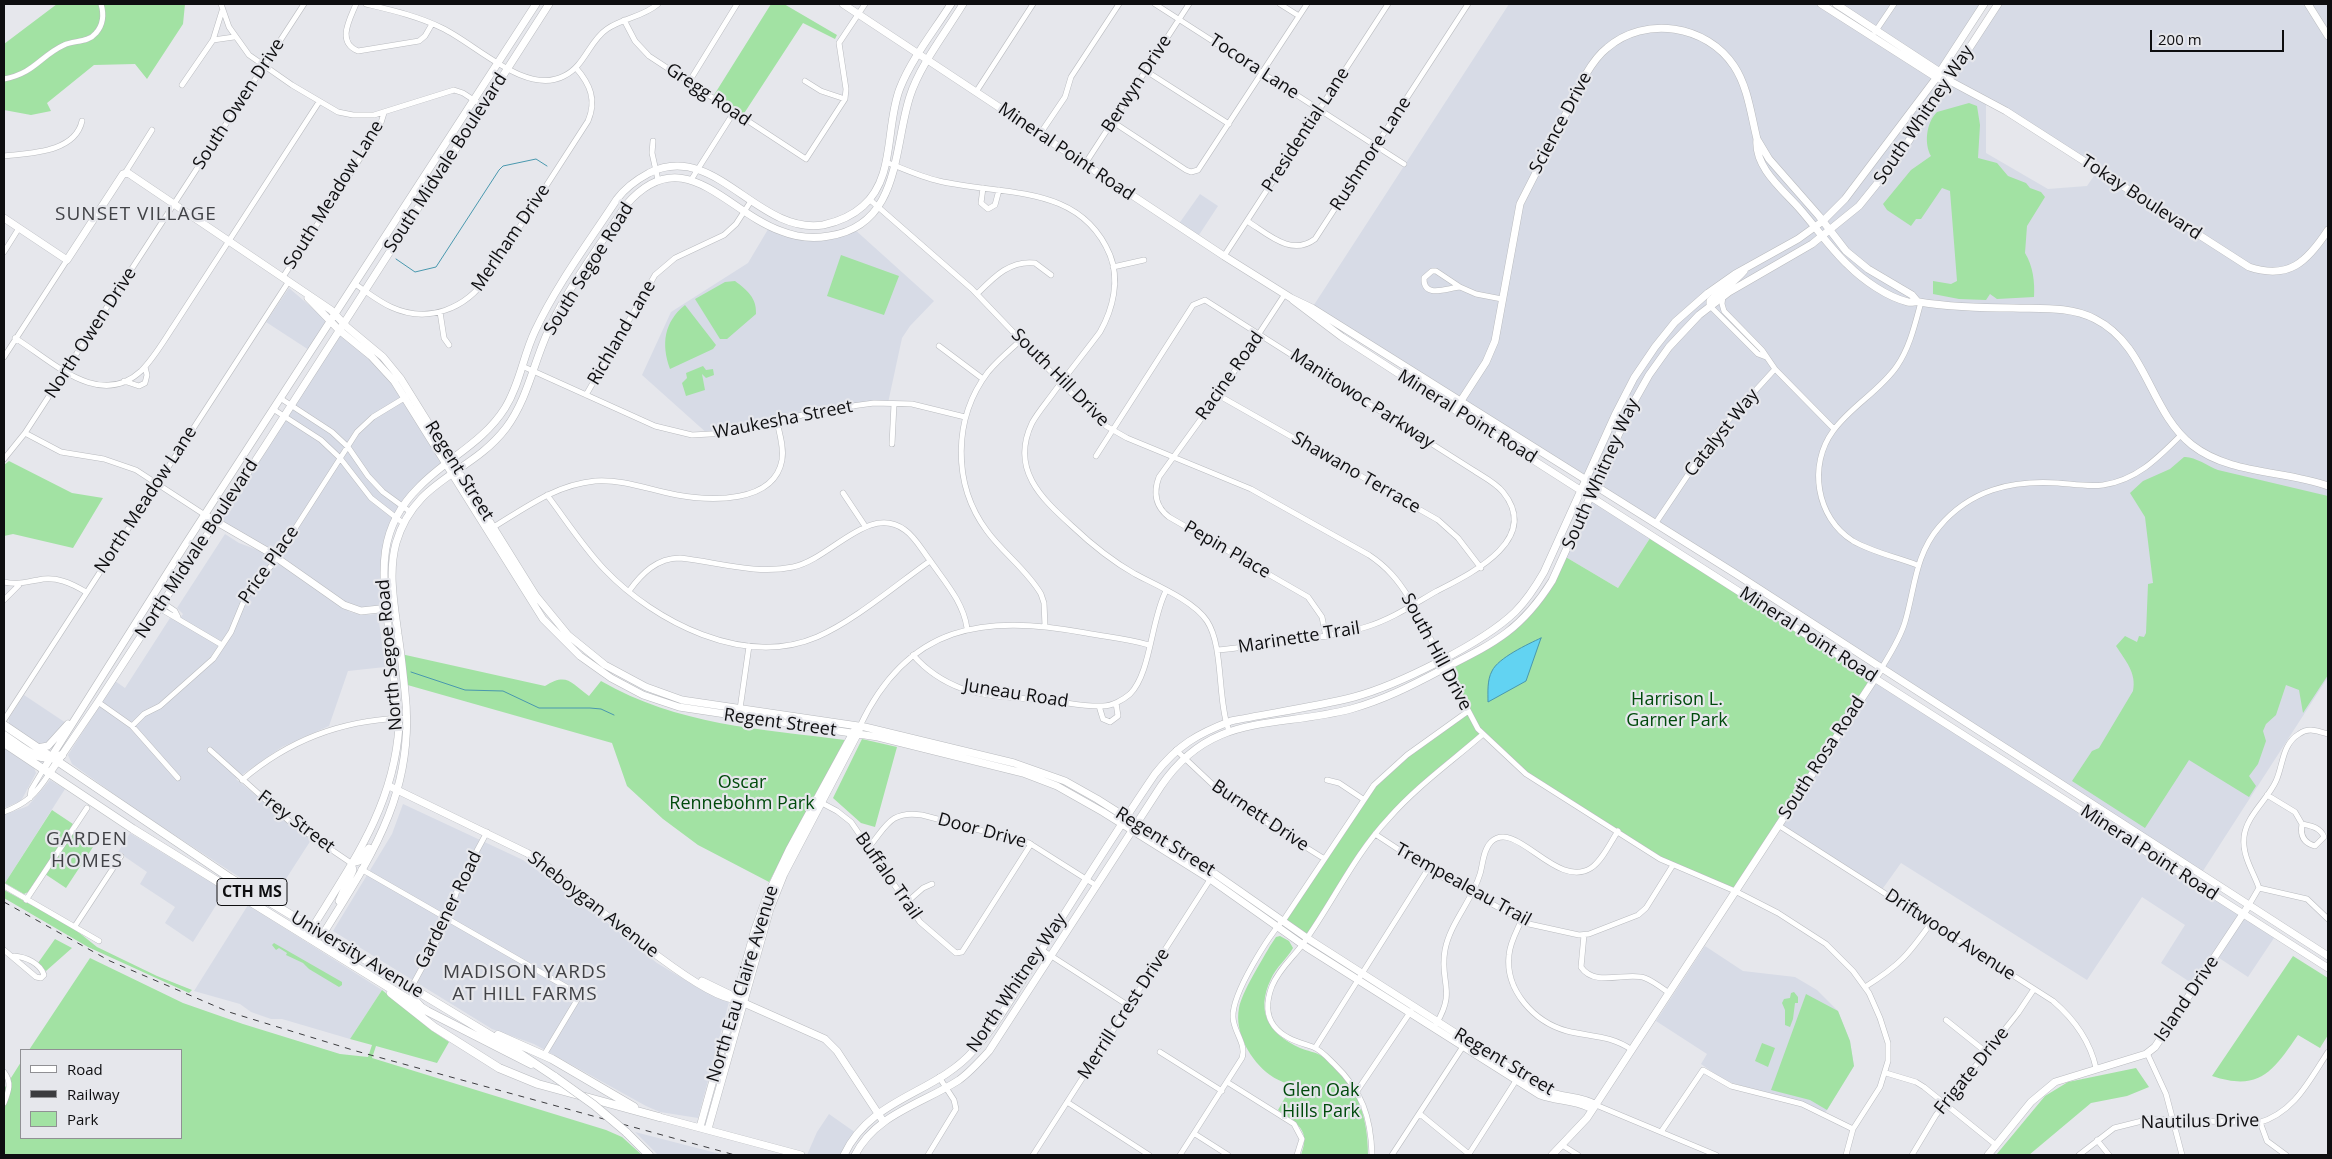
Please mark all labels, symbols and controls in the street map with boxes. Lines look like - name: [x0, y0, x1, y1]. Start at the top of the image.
- scale bar: [2152, 20, 2286, 52]
- text: 200 m: [2158, 29, 2202, 49]
- street label: Tocora Lane: [1205, 30, 1303, 104]
- street label: Berwyn Drive: [1097, 31, 1177, 137]
- street label: South Owen Drive: [189, 35, 289, 173]
- street label: South Whitney Way: [1869, 41, 1979, 189]
- street label: Gregg Road: [661, 59, 755, 131]
- street label: Presidential Lane: [1258, 64, 1354, 196]
- street label: South Midvale Boulevard: [380, 69, 512, 257]
- street label: Science Drive: [1525, 69, 1597, 177]
- street label: Rushmore Lane: [1326, 93, 1416, 215]
- street label: Mineral Point Road: [994, 98, 1138, 206]
- street label: South Meadow Lane: [279, 117, 389, 273]
- street label: Tokay Boulevard: [2077, 151, 2205, 245]
- street label: Merlham Drive: [467, 180, 555, 296]
- street label: South Segoe Road: [540, 199, 638, 339]
- district label: SUNSET VILLAGE: [53, 204, 219, 226]
- street label: North Owen Drive: [41, 264, 141, 402]
- street label: Richland Lane: [583, 277, 661, 389]
- street label: South Hill Drive: [1007, 325, 1113, 431]
- street label: Racine Road: [1192, 328, 1268, 424]
- street label: Manitowoc Parkway: [1286, 344, 1438, 454]
- street label: Mineral Point Road: [1394, 366, 1540, 468]
- street label: Catalyst Way: [1680, 385, 1764, 481]
- street label: South Whitney Way: [1558, 395, 1644, 553]
- street label: Waukesha Street: [711, 396, 855, 444]
- street label: Regent Street: [420, 417, 498, 525]
- street label: North Meadow Lane: [90, 422, 202, 578]
- street label: Shawano Terrace: [1288, 427, 1424, 519]
- street label: North Midvale Boulevard: [131, 455, 263, 643]
- street label: Pepin Place: [1180, 517, 1274, 583]
- street label: Price Place: [234, 522, 304, 608]
- street label: North Segoe Road: [373, 578, 407, 732]
- street label: Mineral Point Road: [1735, 582, 1881, 688]
- street label: South Hill Drive: [1396, 590, 1476, 714]
- street label: Marinette Trail: [1236, 618, 1362, 658]
- street label: Juneau Road: [962, 675, 1070, 713]
- park label: Harrison L. Garner Park: [1626, 689, 1728, 732]
- street label: South Rosa Road: [1774, 693, 1870, 823]
- street label: Regent Street: [722, 704, 838, 742]
- park label: Oscar Rennebohm Park: [669, 772, 815, 814]
- street label: Burnett Drive: [1207, 776, 1313, 856]
- street label: Frey Street: [253, 786, 339, 858]
- street label: Mineral Point Road: [2076, 800, 2222, 906]
- street label: Regent Street: [1111, 803, 1219, 881]
- street label: Door Drive: [935, 809, 1029, 853]
- street label: Buffalo Trail: [850, 828, 926, 924]
- district label: GARDEN HOMES: [45, 829, 129, 873]
- street label: Trempealeau Trail: [1391, 839, 1535, 931]
- street label: Sheboygan Avenue: [523, 847, 663, 963]
- street label: Gardener Road: [411, 848, 487, 972]
- road number: CTH MS: [217, 879, 287, 906]
- street label: North Eau Claire Avenue: [703, 883, 783, 1085]
- street label: Driftwood Avenue: [1881, 885, 2019, 985]
- street label: University Avenue: [287, 907, 427, 1003]
- street label: North Whitney Way: [962, 909, 1072, 1057]
- street label: Merrill Crest Drive: [1074, 944, 1174, 1084]
- street label: Island Drive: [2150, 952, 2224, 1046]
- district label: MADISON YARDS AT HILL FARMS: [441, 962, 609, 1006]
- street label: Frigate Drive: [1930, 1023, 2014, 1119]
- street label: Regent Street: [1450, 1024, 1558, 1100]
- legend: [20, 1049, 182, 1139]
- text: Road: [67, 1059, 103, 1079]
- park label: Glen Oak Hills Park: [1282, 1080, 1360, 1122]
- text: Railway: [67, 1084, 120, 1104]
- text: Park: [67, 1109, 98, 1129]
- street label: Nautilus Drive: [2141, 1110, 2259, 1134]

